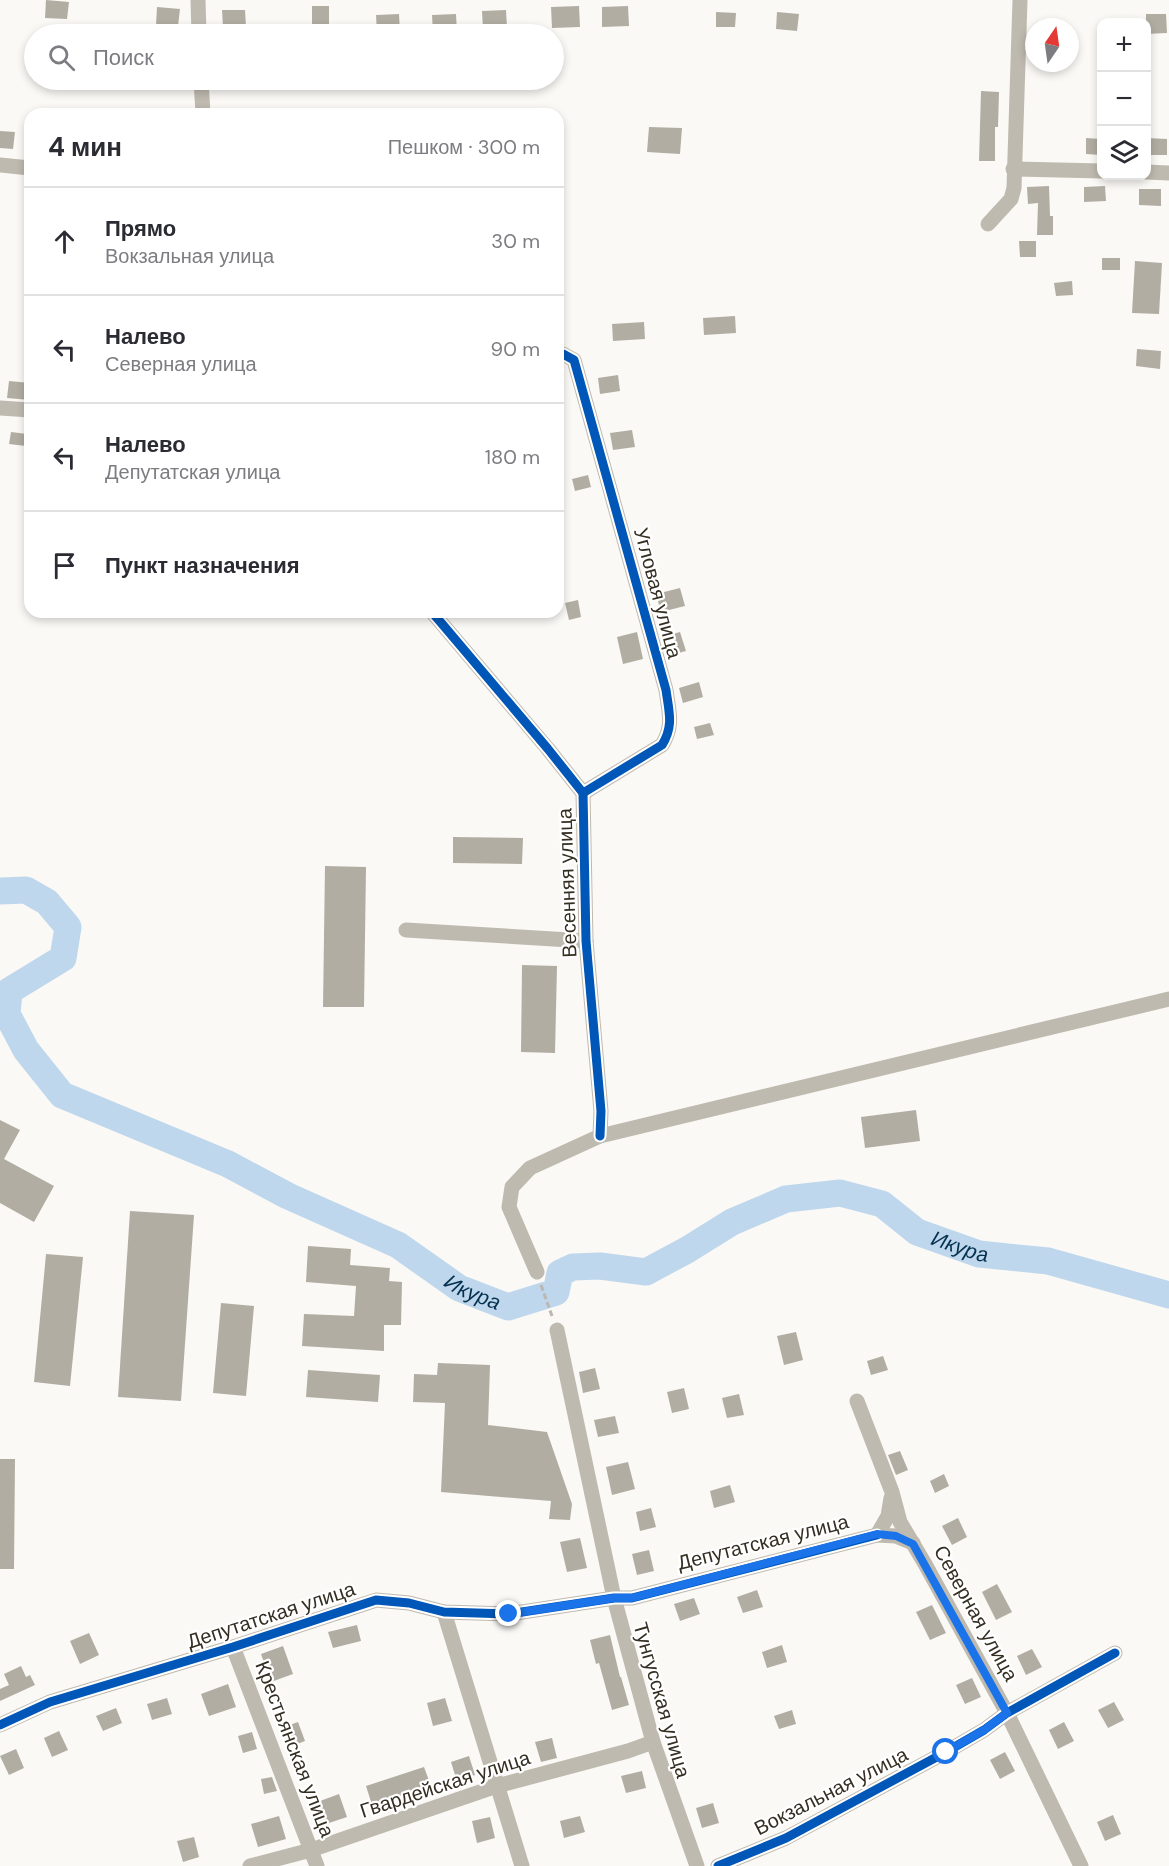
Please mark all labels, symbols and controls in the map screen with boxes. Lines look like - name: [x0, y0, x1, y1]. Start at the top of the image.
- north arrow: [1025, 18, 1079, 72]
- map controls: [1097, 18, 1151, 180]
- button: +: [1097, 18, 1151, 72]
- search box: [24, 24, 564, 90]
- icon: search: [45, 41, 78, 74]
- text: Поиск: [93, 43, 154, 72]
- button: −: [1097, 72, 1151, 126]
- button: layers: [1097, 126, 1151, 180]
- text: 4 мин: [48, 130, 122, 164]
- text: Пешком · 300 m: [388, 134, 540, 160]
- text: Прямо: [105, 214, 176, 243]
- icon: ahead: [48, 225, 81, 258]
- text: 30 m: [491, 228, 540, 254]
- text: Вокзальная улица: [105, 243, 274, 269]
- text: Налево: [105, 322, 186, 351]
- icon: left: [48, 333, 81, 366]
- text: 90 m: [491, 336, 540, 362]
- text: Северная улица: [105, 351, 257, 377]
- text: Налево: [105, 430, 186, 459]
- icon: left: [48, 441, 81, 474]
- text: 180 m: [485, 444, 540, 470]
- text: Депутатская улица: [105, 459, 281, 485]
- street label: Угловая улица: [628, 525, 688, 662]
- icon: arrive: [48, 549, 81, 582]
- text: Пункт назначения: [105, 551, 300, 580]
- street label: Весенняя улица: [551, 807, 583, 958]
- water label: Икура: [927, 1224, 989, 1269]
- water label: Икура: [439, 1268, 505, 1317]
- street label: Депутатская улица: [675, 1508, 852, 1576]
- street label: Северная улица: [928, 1540, 1025, 1686]
- street label: Депутатская улица: [184, 1575, 359, 1654]
- route end: [495, 1600, 521, 1626]
- street label: Тунгусская улица: [627, 1619, 697, 1782]
- street label: Крестьянская улица: [249, 1657, 341, 1842]
- route start: [932, 1738, 958, 1764]
- street label: Вокзальная улица: [750, 1741, 913, 1841]
- street label: Гвардейская улица: [357, 1744, 534, 1824]

